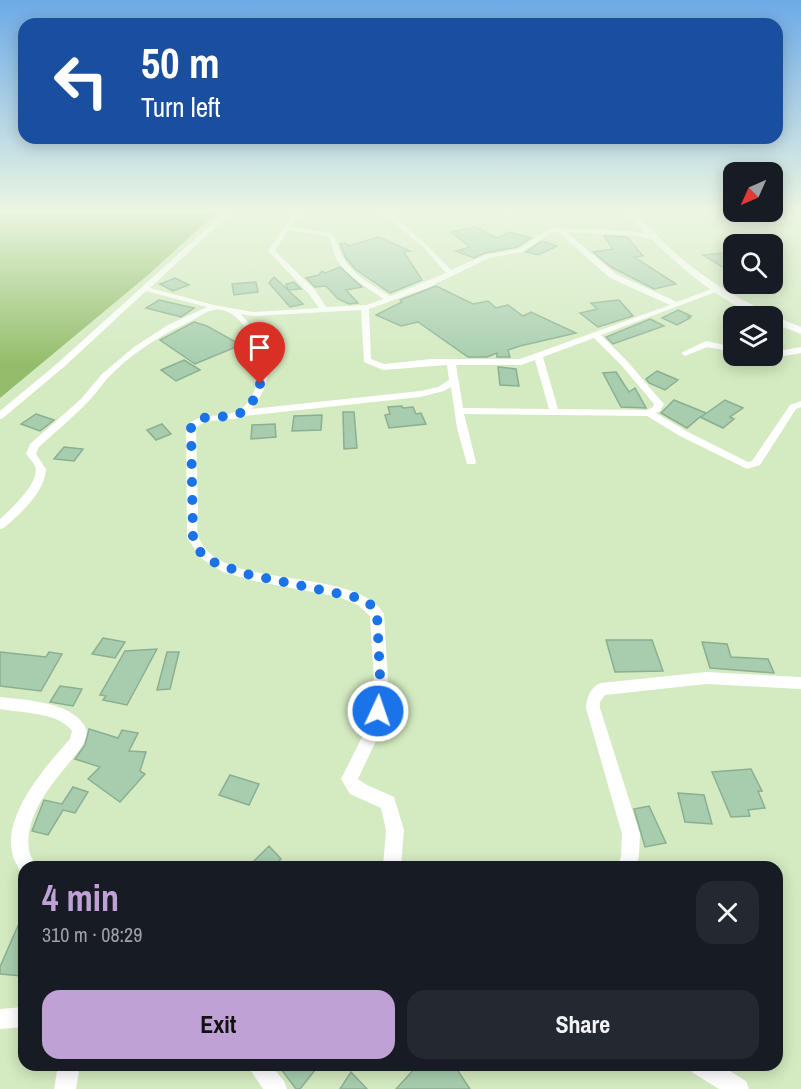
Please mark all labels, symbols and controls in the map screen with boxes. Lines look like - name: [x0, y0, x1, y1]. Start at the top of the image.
- text: 50 m: [141, 35, 220, 91]
- icon: left: [42, 42, 120, 120]
- text: Turn left: [141, 89, 220, 125]
- north arrow: [723, 162, 783, 222]
- map controls: [723, 162, 783, 366]
- button: search: [723, 234, 783, 294]
- button: layers: [723, 306, 783, 366]
- pin: [234, 322, 285, 384]
- icon: arrive: [243, 331, 276, 364]
- position arrow: [346, 679, 410, 743]
- text: 4 min: [42, 874, 119, 922]
- button: close: [696, 881, 759, 944]
- text: 310 m · 08:29: [42, 921, 142, 948]
- button: Exit: [42, 990, 395, 1059]
- button: Share: [407, 990, 759, 1059]

